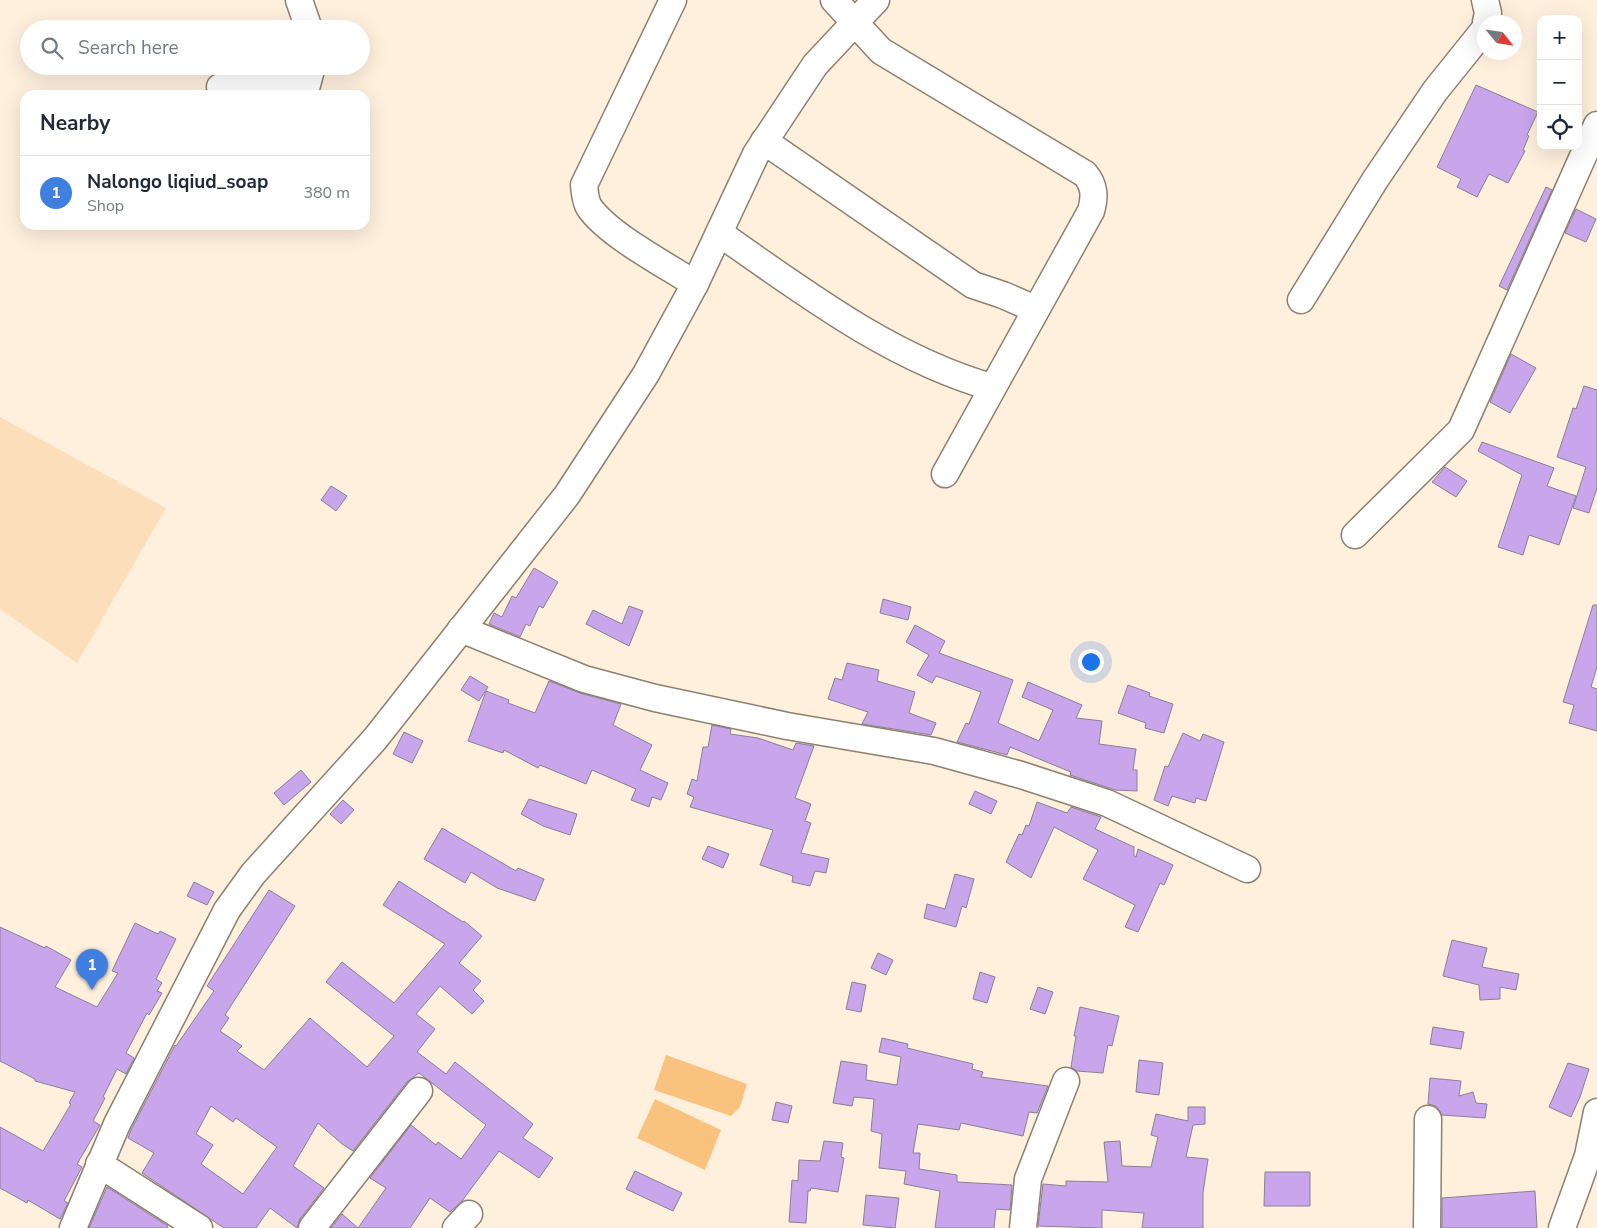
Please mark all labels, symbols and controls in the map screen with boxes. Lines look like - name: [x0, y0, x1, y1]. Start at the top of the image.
- north arrow: [1477, 15, 1522, 60]
- map controls: [1537, 15, 1582, 150]
- button: +: [1537, 15, 1582, 60]
- search box: [20, 20, 370, 75]
- icon: search: [38, 34, 66, 62]
- text: Search here: [78, 35, 179, 61]
- button: −: [1537, 60, 1582, 105]
- button: locate: [1537, 105, 1582, 150]
- text: Nearby: [40, 109, 110, 137]
- text: Nalongo liqiud_soap: [87, 169, 268, 195]
- text: 1: [51, 182, 61, 204]
- text: 380 m: [303, 182, 350, 204]
- text: Shop: [87, 195, 124, 217]
- your location: [1078, 649, 1104, 675]
- pin: 1: [76, 949, 108, 990]

